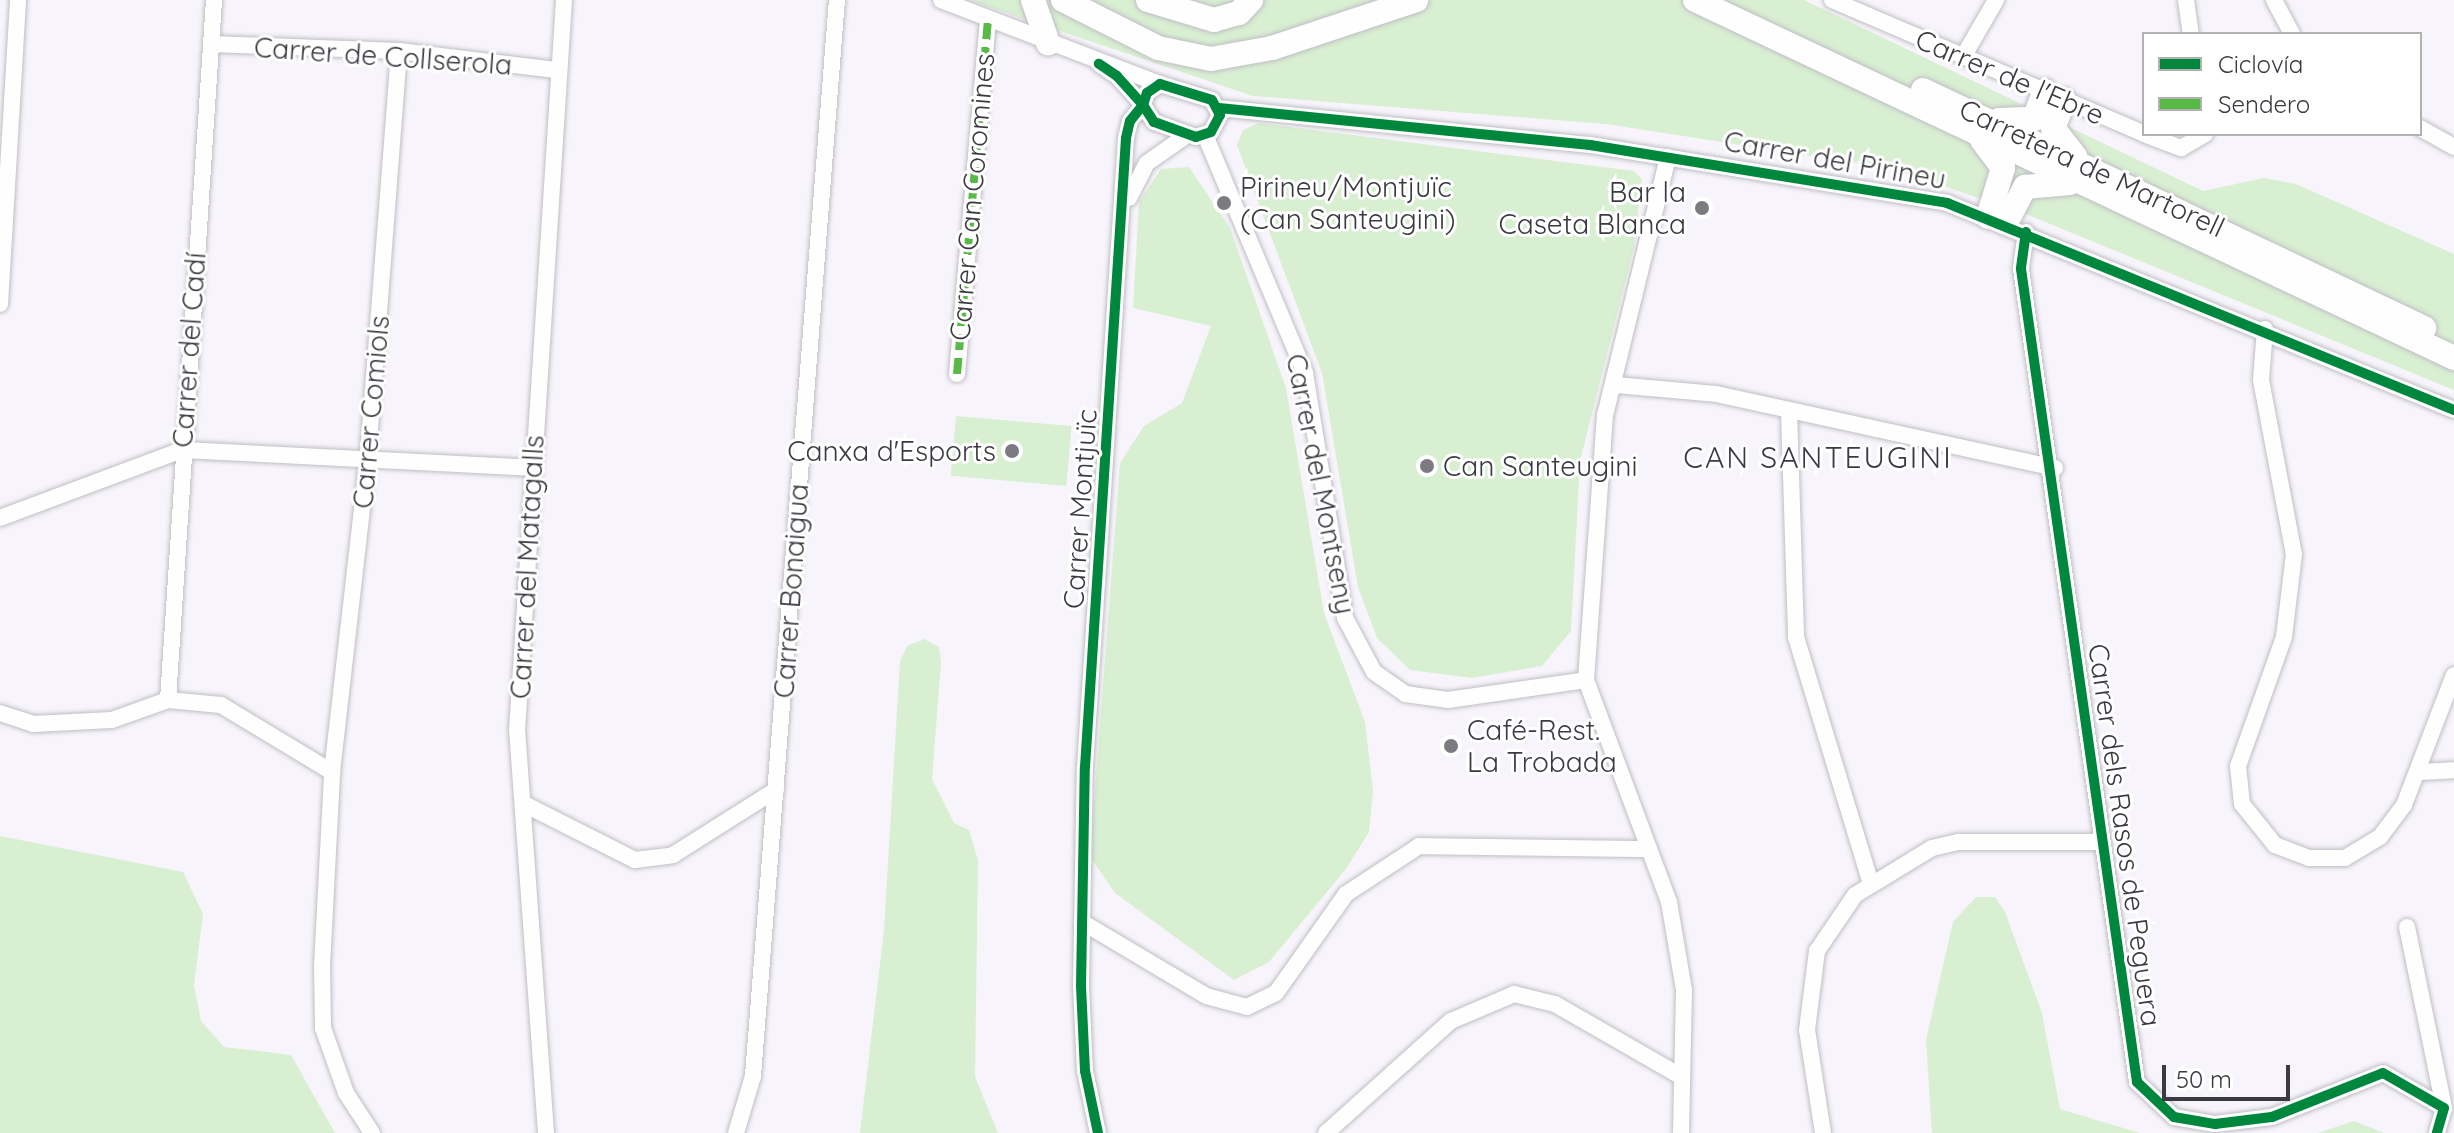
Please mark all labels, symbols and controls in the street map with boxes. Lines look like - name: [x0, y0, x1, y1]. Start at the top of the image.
- street label: Carrer de l'Ebre: [1911, 22, 2109, 132]
- street label: Carrer de Collserola: [253, 30, 513, 82]
- legend: [2142, 32, 2422, 136]
- text: Ciclovía: [2218, 49, 2303, 79]
- street label: Carrer Can Coromines: [943, 52, 1001, 342]
- text: Sendero: [2218, 89, 2310, 119]
- street label: Carretera de Martorell: [1954, 92, 2230, 244]
- street label: Carrer del Pirineu: [1721, 124, 1949, 196]
- place label: Pirineu/Montjuïc (Can Santeugini): [1240, 170, 1455, 236]
- place label: Bar la Caseta Blanca: [1498, 175, 1686, 241]
- marker: Pirineu/Montjuïc (Can Santeugini): [1215, 194, 1233, 212]
- marker: Bar la Caseta Blanca: [1693, 199, 1711, 217]
- street label: Carrer del Cadí: [165, 251, 213, 449]
- street label: Carrer Comiols: [346, 314, 396, 510]
- street label: Carrer del Montseny: [1279, 351, 1363, 617]
- street label: Carrer Montjuïc: [1056, 408, 1104, 610]
- street label: Carrer del Matagalls: [503, 434, 551, 700]
- place label: Canxa d'Esports: [787, 434, 996, 468]
- district label: CAN SANTEUGINI: [1683, 439, 1953, 475]
- marker: Canxa d'Esports: [1003, 442, 1021, 460]
- place label: Can Santeugini: [1443, 449, 1637, 483]
- marker: Can Santeugini: [1418, 457, 1436, 475]
- street label: Carrer Bonaigua: [767, 483, 815, 699]
- street label: Carrer dels Rasos de Peguera: [2082, 642, 2168, 1028]
- place label: Café-Rest. La Trobada: [1467, 713, 1617, 779]
- marker: Café-Rest. La Trobada: [1442, 737, 1460, 755]
- scale bar: [2166, 1049, 2294, 1099]
- text: 50 m: [2176, 1064, 2232, 1094]

